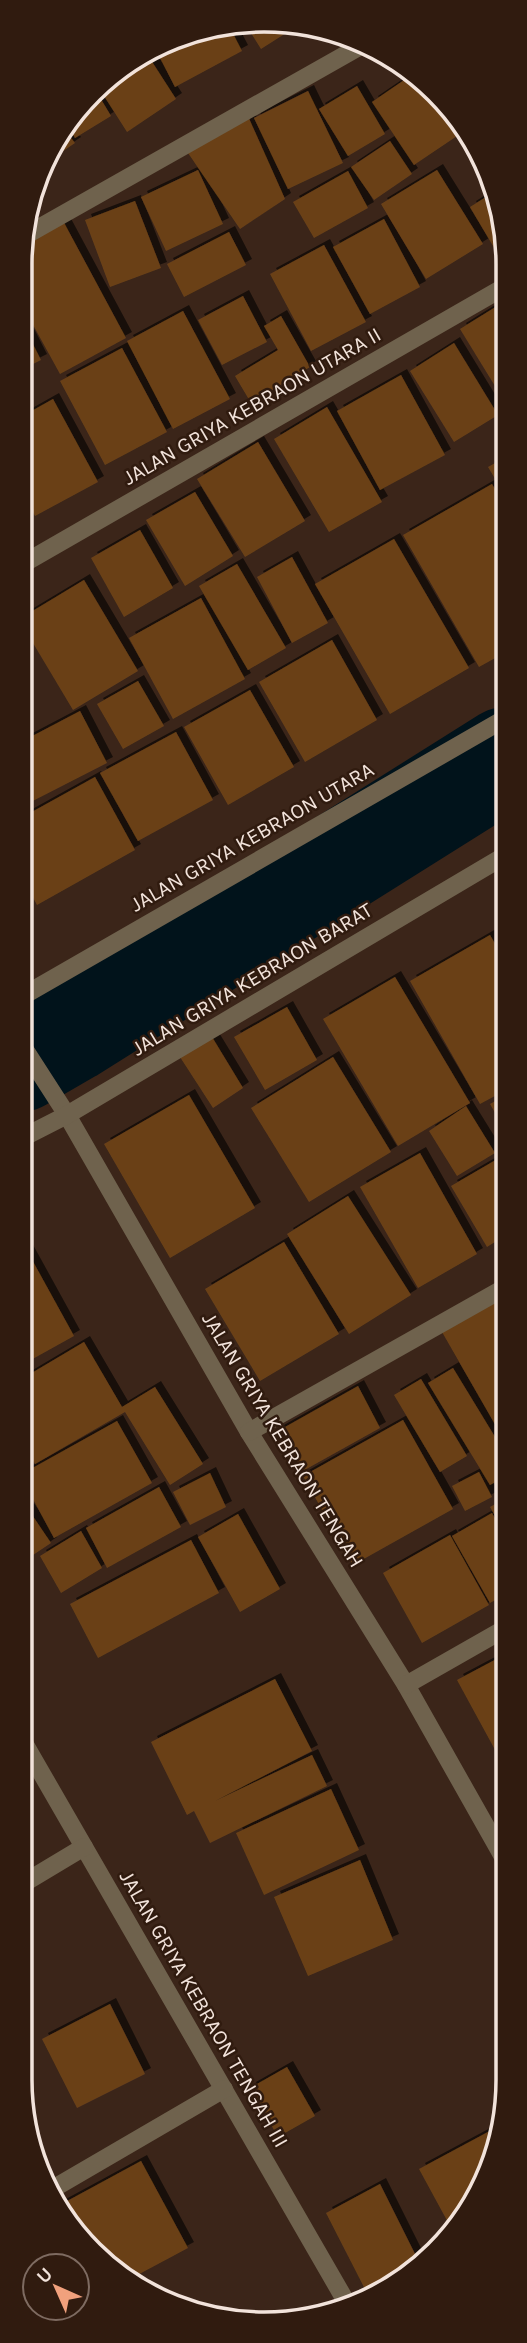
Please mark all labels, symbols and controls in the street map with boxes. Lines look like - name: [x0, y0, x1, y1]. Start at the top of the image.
- street label: JALAN GRIYA KEBRAON UTARA II: [119, 322, 385, 490]
- street label: JALAN GRIYA KEBRAON UTARA: [126, 757, 378, 917]
- street label: JALAN GRIYA KEBRAON BARAT: [127, 897, 377, 1060]
- street label: JALAN GRIYA KEBRAON TENGAH: [197, 1308, 369, 1572]
- street label: JALAN GRIYA KEBRAON TENGAH III: [115, 1866, 293, 2152]
- north arrow: [21, 2252, 91, 2322]
- text: U: [32, 2263, 57, 2288]

